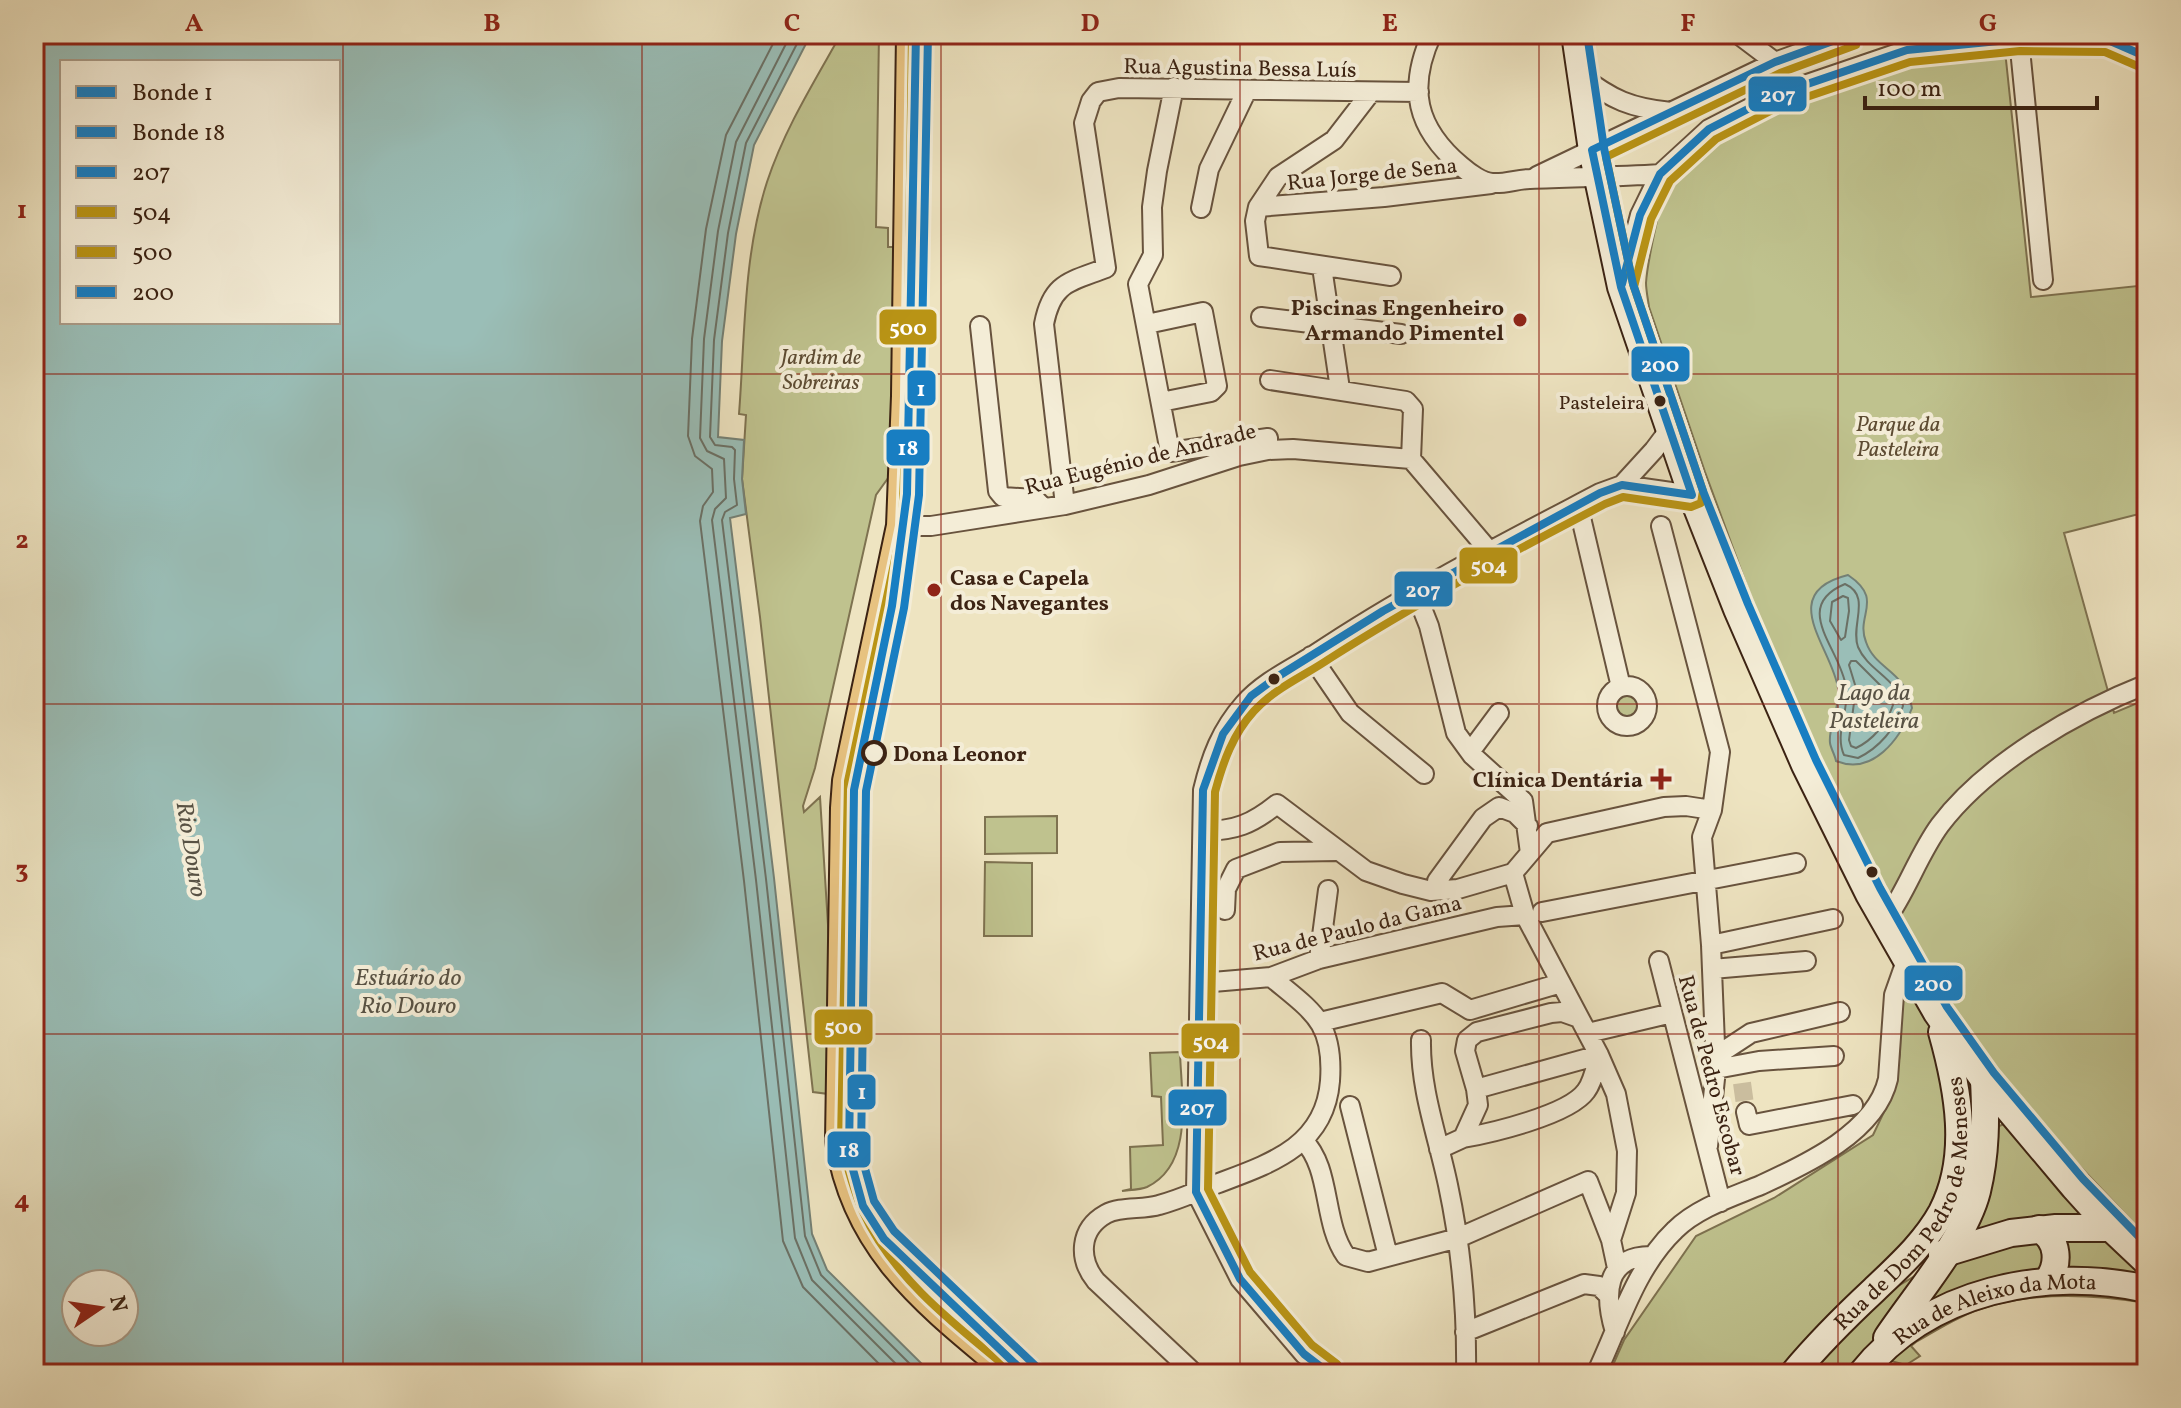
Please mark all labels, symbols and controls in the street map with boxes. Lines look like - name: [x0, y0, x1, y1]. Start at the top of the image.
- text: A: [185, 6, 204, 42]
- text: B: [483, 6, 501, 42]
- text: C: [784, 6, 800, 42]
- text: D: [1080, 6, 1100, 42]
- text: E: [1382, 6, 1398, 42]
- text: F: [1680, 6, 1696, 42]
- text: G: [1979, 6, 1997, 42]
- street label: Rua Agustina Bessa Luís: [1123, 52, 1357, 87]
- legend: [60, 60, 340, 324]
- scale bar: [1865, 60, 2097, 110]
- text: 100 m: [1877, 73, 1942, 107]
- line badge: 207: [1747, 75, 1808, 113]
- text: Bonde 1: [132, 77, 213, 111]
- text: 207: [1760, 81, 1796, 112]
- text: Bonde 18: [132, 117, 225, 151]
- street label: Rua Jorge de Sena: [1286, 151, 1459, 200]
- text: 207: [132, 157, 171, 191]
- text: 1: [17, 193, 27, 229]
- text: 504: [132, 197, 171, 231]
- text: 500: [132, 237, 172, 271]
- text: 200: [132, 277, 174, 311]
- place label: Piscinas Engenheiro Armando Pimentel: [1291, 294, 1504, 350]
- line badge: 500: [878, 308, 938, 346]
- marker: Piscinas Engenheiro Armando Pimentel: [1511, 311, 1529, 329]
- text: 500: [889, 314, 927, 345]
- park label: Jardim de Sobreiras: [779, 343, 861, 399]
- line badge: 200: [1630, 345, 1691, 383]
- text: 200: [1641, 351, 1679, 382]
- line badge: 1: [906, 369, 937, 407]
- text: 1: [917, 375, 925, 406]
- place label: Pasteleira: [1559, 390, 1645, 418]
- marker: Pasteleira: [1652, 393, 1668, 409]
- park label: Parque da Pasteleira: [1856, 410, 1940, 466]
- street label: Rua Eugénio de Andrade: [1022, 417, 1259, 504]
- line badge: 18: [885, 428, 931, 467]
- text: 18: [898, 434, 918, 465]
- text: 2: [15, 523, 29, 559]
- line badge: 504: [1458, 546, 1519, 585]
- text: 504: [1471, 552, 1507, 583]
- place label: Casa e Capela dos Navegantes: [950, 564, 1109, 620]
- line badge: 207: [1393, 570, 1454, 608]
- text: 207: [1405, 576, 1441, 607]
- marker: Casa e Capela dos Navegantes: [925, 581, 943, 599]
- unlabelled marker: [1266, 671, 1282, 687]
- water label: Lago da Pasteleira: [1829, 677, 1919, 739]
- place label: Dona Leonor: [893, 740, 1027, 771]
- marker: Dona Leonor: [862, 741, 886, 765]
- place label: Clínica Dentária: [1473, 766, 1643, 797]
- marker: Clínica Dentária: [1650, 768, 1672, 790]
- water label: Rio Douro: [166, 799, 214, 900]
- text: 3: [15, 853, 29, 889]
- unlabelled marker: [1864, 864, 1880, 880]
- street label: Rua de Paulo da Gama: [1250, 888, 1465, 970]
- water label: Estuário do Rio Douro: [355, 962, 461, 1024]
- line badge: 200: [1903, 964, 1964, 1002]
- text: 200: [1914, 970, 1952, 1001]
- street label: Rua de Pedro Escobar: [1669, 972, 1752, 1179]
- line badge: 500: [813, 1008, 874, 1046]
- text: 500: [824, 1013, 862, 1044]
- line badge: 504: [1180, 1022, 1241, 1060]
- text: 504: [1193, 1028, 1229, 1059]
- line badge: 1: [846, 1073, 877, 1111]
- street label: Rua de Dom Pedro de Meneses: [1828, 1074, 1977, 1338]
- text: 1: [858, 1078, 866, 1109]
- line badge: 207: [1167, 1088, 1228, 1127]
- text: 207: [1179, 1094, 1215, 1125]
- line badge: 18: [826, 1130, 872, 1169]
- text: 18: [839, 1136, 859, 1167]
- text: 4: [14, 1183, 30, 1219]
- north arrow: [60, 1268, 140, 1348]
- street label: Rua de Aleixo da Mota: [1887, 1268, 2098, 1354]
- text: N: [100, 1293, 134, 1315]

